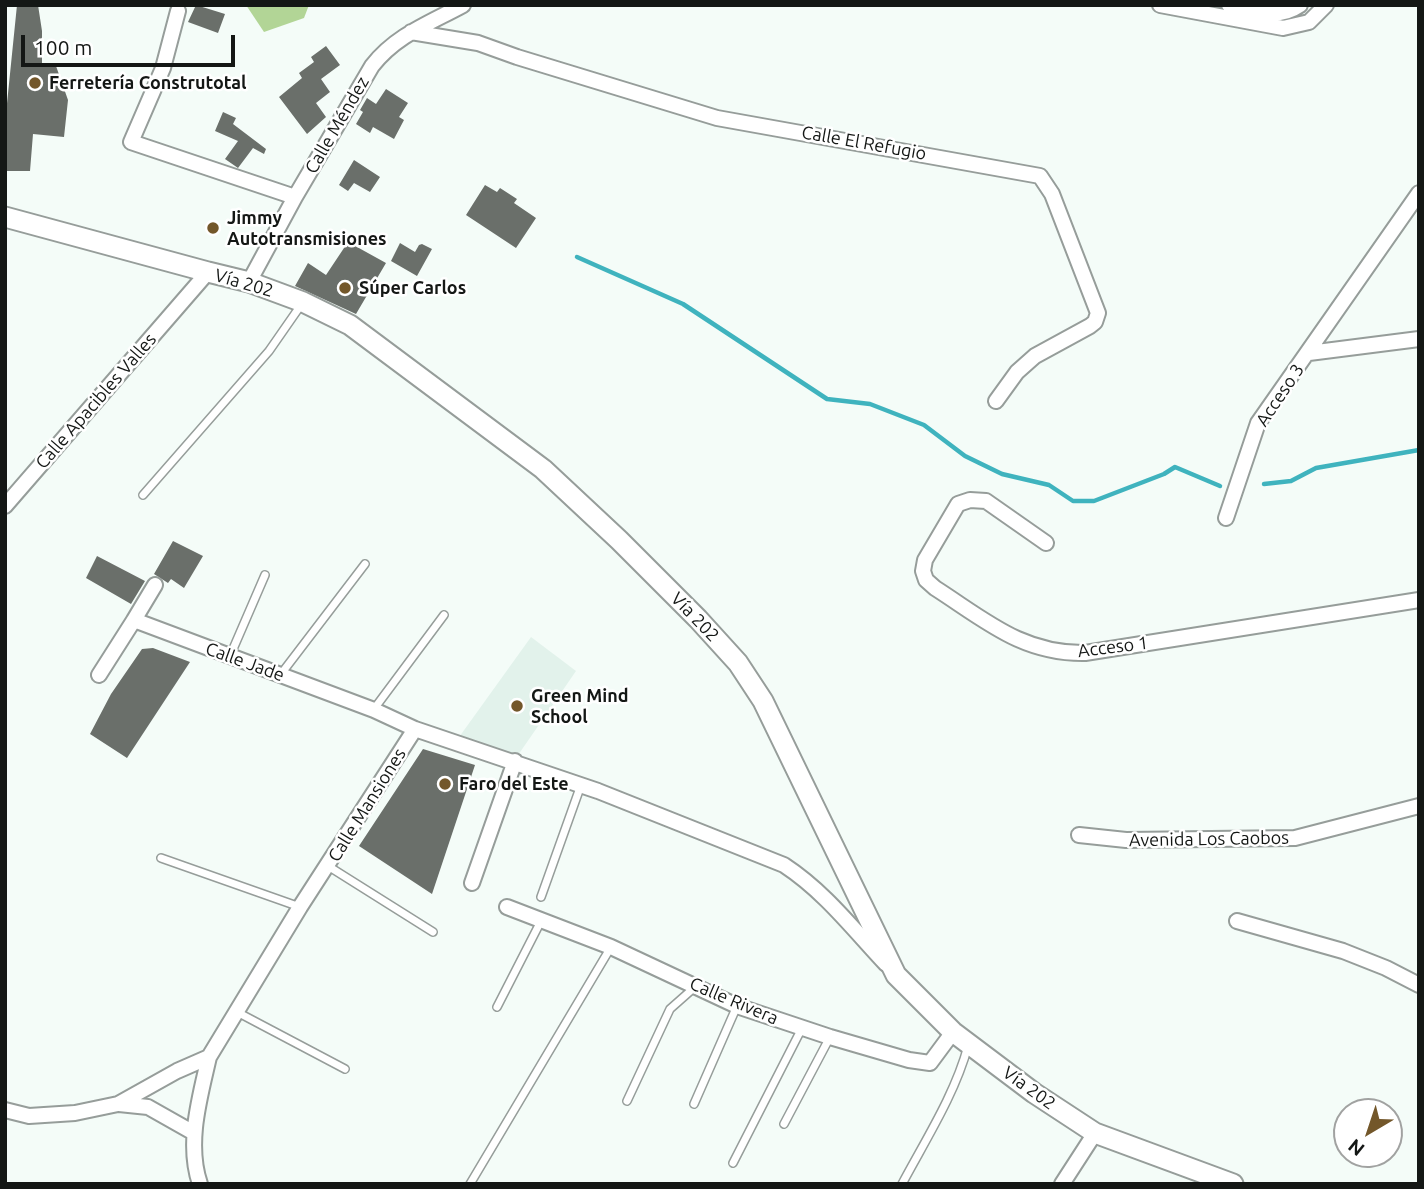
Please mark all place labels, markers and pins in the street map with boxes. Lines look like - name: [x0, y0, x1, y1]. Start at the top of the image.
- place label: Ferretería Construtotal: [49, 72, 247, 94]
- marker: Ferretería Construtotal: [27, 75, 43, 91]
- place label: Jimmy Autotransmisiones: [227, 207, 387, 249]
- marker: Jimmy Autotransmisiones: [205, 220, 221, 236]
- place label: Súper Carlos: [359, 277, 466, 299]
- marker: Súper Carlos: [337, 280, 353, 296]
- place label: Green Mind School: [531, 685, 629, 728]
- marker: Green Mind School: [509, 698, 525, 714]
- place label: Faro del Este: [459, 773, 569, 795]
- marker: Faro del Este: [437, 776, 453, 792]

